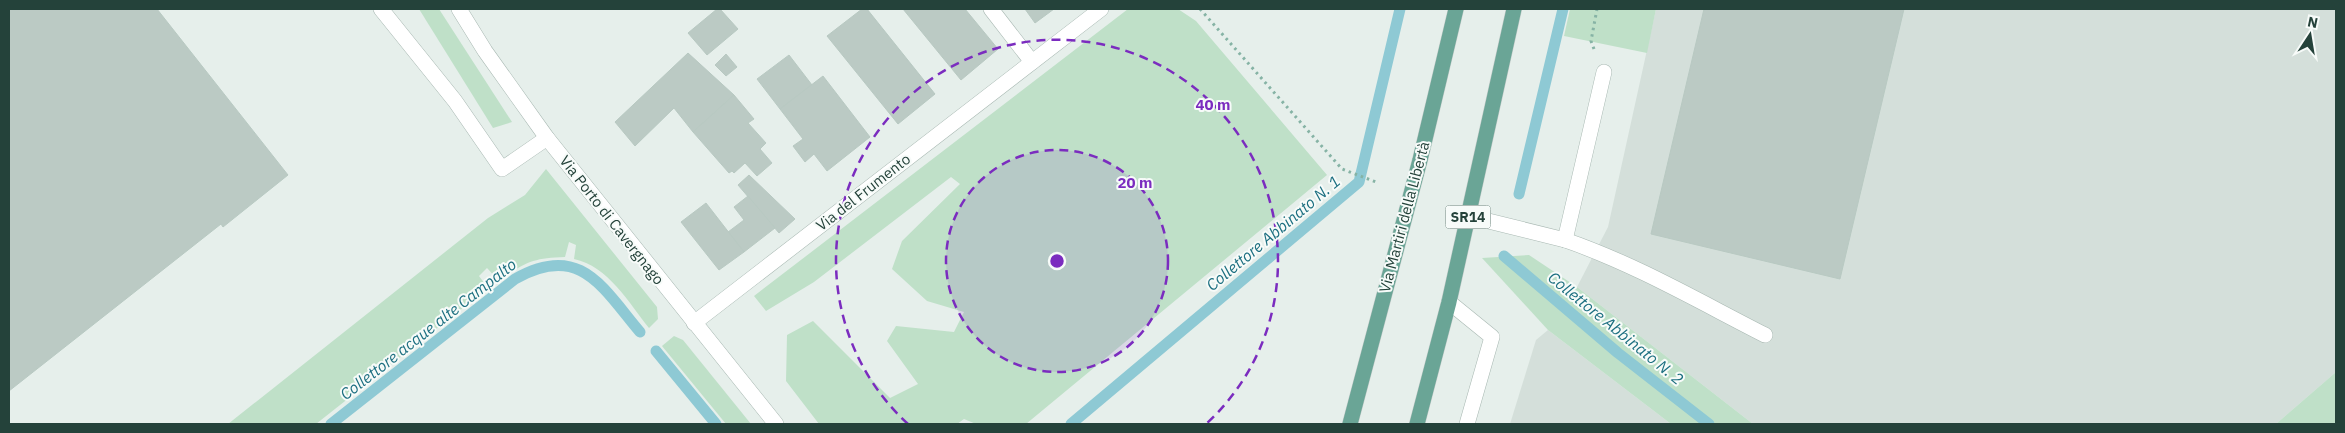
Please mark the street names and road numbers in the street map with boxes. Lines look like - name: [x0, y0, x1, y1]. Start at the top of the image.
- street label: Via Martiri della Libertà: [1375, 139, 1433, 295]
- street label: Via del Frumento: [812, 149, 914, 235]
- street label: Via Porto di Cavergnago: [556, 152, 668, 288]
- road number: SR14: [1446, 206, 1490, 228]

